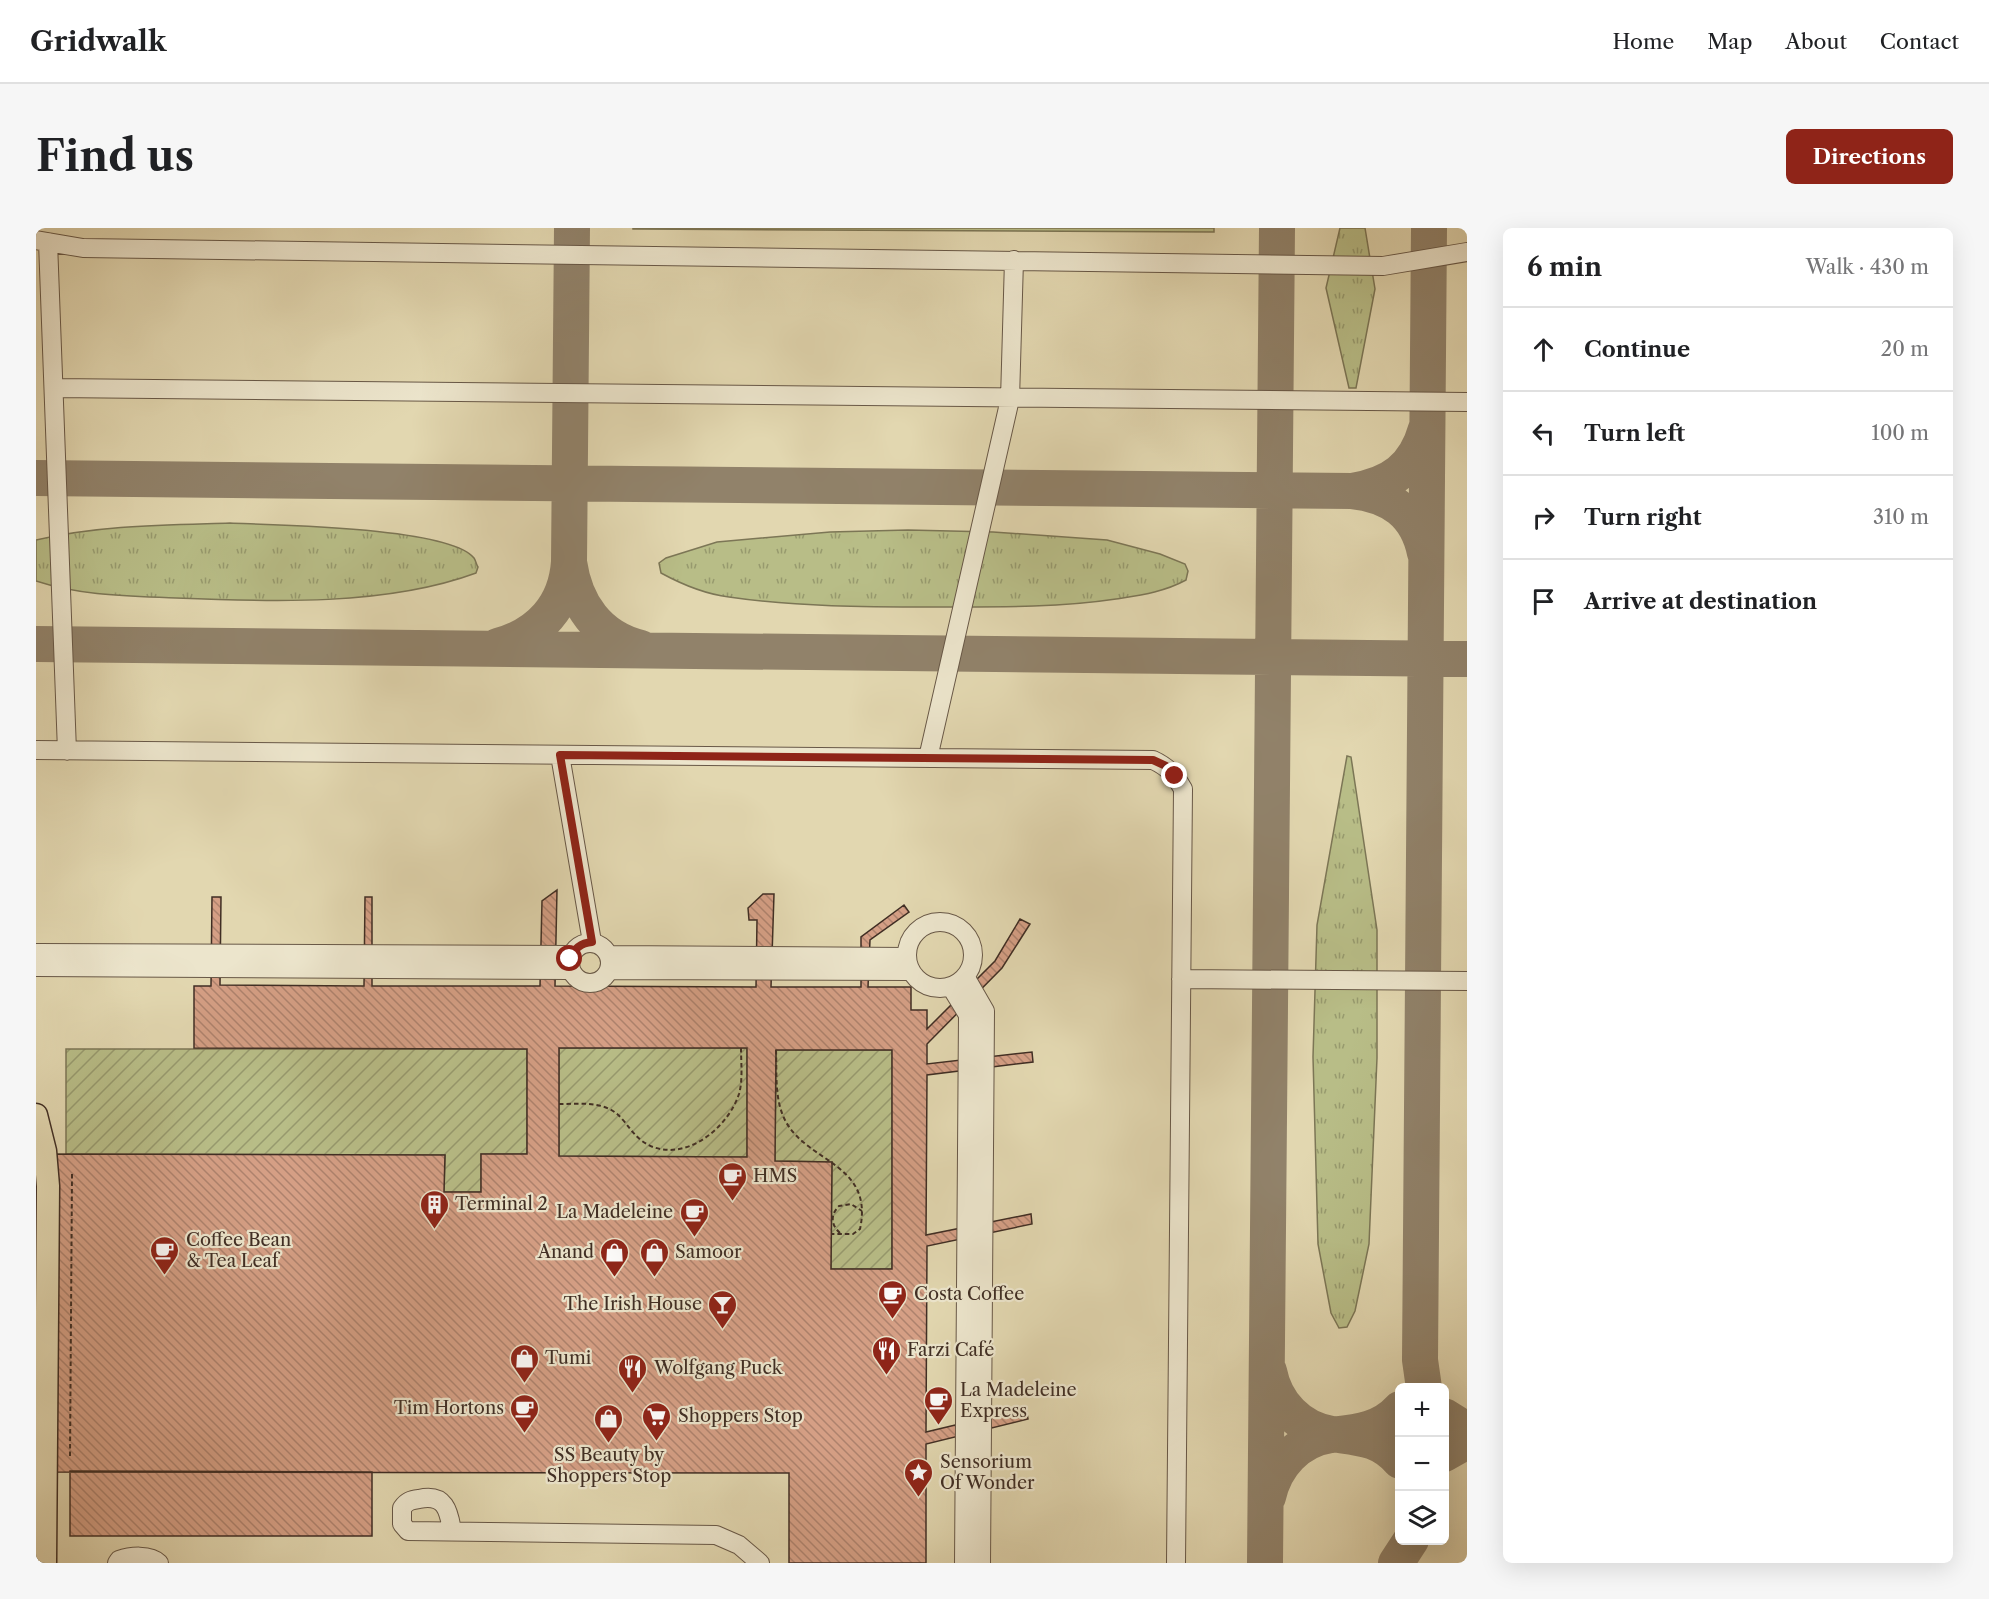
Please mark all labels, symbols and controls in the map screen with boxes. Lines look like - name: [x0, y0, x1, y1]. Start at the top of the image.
- text: Gridwalk: [30, 24, 166, 58]
- text: Home: [1613, 29, 1674, 54]
- text: Map: [1707, 29, 1752, 54]
- text: About: [1785, 29, 1847, 54]
- text: Contact: [1880, 29, 1959, 54]
- button: Directions: [1786, 129, 1953, 184]
- text: Find us: [36, 130, 194, 182]
- text: 6 min: [1527, 251, 1602, 283]
- text: Walk · 430 m: [1806, 255, 1929, 279]
- icon: ahead: [1527, 333, 1560, 366]
- text: Continue: [1584, 336, 1690, 363]
- text: 20 m: [1881, 337, 1929, 361]
- icon: left: [1527, 417, 1560, 450]
- text: Turn left: [1584, 420, 1685, 447]
- text: 100 m: [1871, 421, 1929, 445]
- icon: right: [1527, 501, 1560, 534]
- text: Turn right: [1584, 504, 1702, 531]
- text: 310 m: [1873, 505, 1929, 529]
- icon: arrive: [1527, 585, 1560, 618]
- text: Arrive at destination: [1584, 588, 1817, 615]
- route end: [1161, 762, 1187, 788]
- route start: [556, 945, 582, 971]
- cafe icon: HMS: [716, 1160, 748, 1202]
- place label: HMS: [753, 1165, 797, 1187]
- building icon: Terminal 2: [418, 1188, 450, 1230]
- place label: Terminal 2: [455, 1193, 548, 1215]
- cafe icon: La Madeleine: [678, 1196, 710, 1238]
- place label: La Madeleine: [556, 1201, 673, 1223]
- place label: Coffee Bean & Tea Leaf: [186, 1229, 291, 1272]
- cafe icon: Coffee Bean & Tea Leaf: [149, 1234, 181, 1276]
- shop icon: Anand: [599, 1236, 631, 1278]
- shop icon: Samoor: [638, 1236, 670, 1278]
- place label: Anand: [537, 1241, 594, 1263]
- place label: Samoor: [675, 1241, 742, 1263]
- cafe icon: Costa Coffee: [877, 1278, 909, 1320]
- place label: Costa Coffee: [914, 1283, 1024, 1305]
- bar icon: The Irish House: [707, 1288, 739, 1330]
- place label: The Irish House: [564, 1293, 702, 1315]
- restaurant icon: Farzi Café: [870, 1334, 902, 1376]
- place label: Farzi Café: [907, 1339, 994, 1361]
- shop icon: Tumi: [508, 1342, 540, 1384]
- place label: Tumi: [545, 1347, 592, 1369]
- restaurant icon: Wolfgang Puck: [617, 1352, 649, 1394]
- place label: Wolfgang Puck: [653, 1357, 784, 1379]
- place label: La Madeleine Express: [960, 1379, 1077, 1422]
- map controls: [1395, 1383, 1449, 1545]
- button: +: [1395, 1383, 1449, 1437]
- cafe icon: La Madeleine Express: [923, 1384, 955, 1426]
- cafe icon: Tim Hortons: [509, 1392, 541, 1434]
- place label: Tim Hortons: [394, 1397, 504, 1419]
- supermarket icon: Shoppers Stop: [641, 1400, 673, 1442]
- shop icon: SS Beauty by Shoppers Stop: [593, 1402, 625, 1444]
- place label: Shoppers Stop: [678, 1405, 803, 1427]
- button: −: [1395, 1437, 1449, 1491]
- place label: SS Beauty by Shoppers Stop: [547, 1444, 671, 1487]
- place label: Sensorium Of Wonder: [940, 1451, 1035, 1494]
- place icon: Sensorium Of Wonder: [903, 1456, 935, 1498]
- button: layers: [1395, 1491, 1449, 1545]

